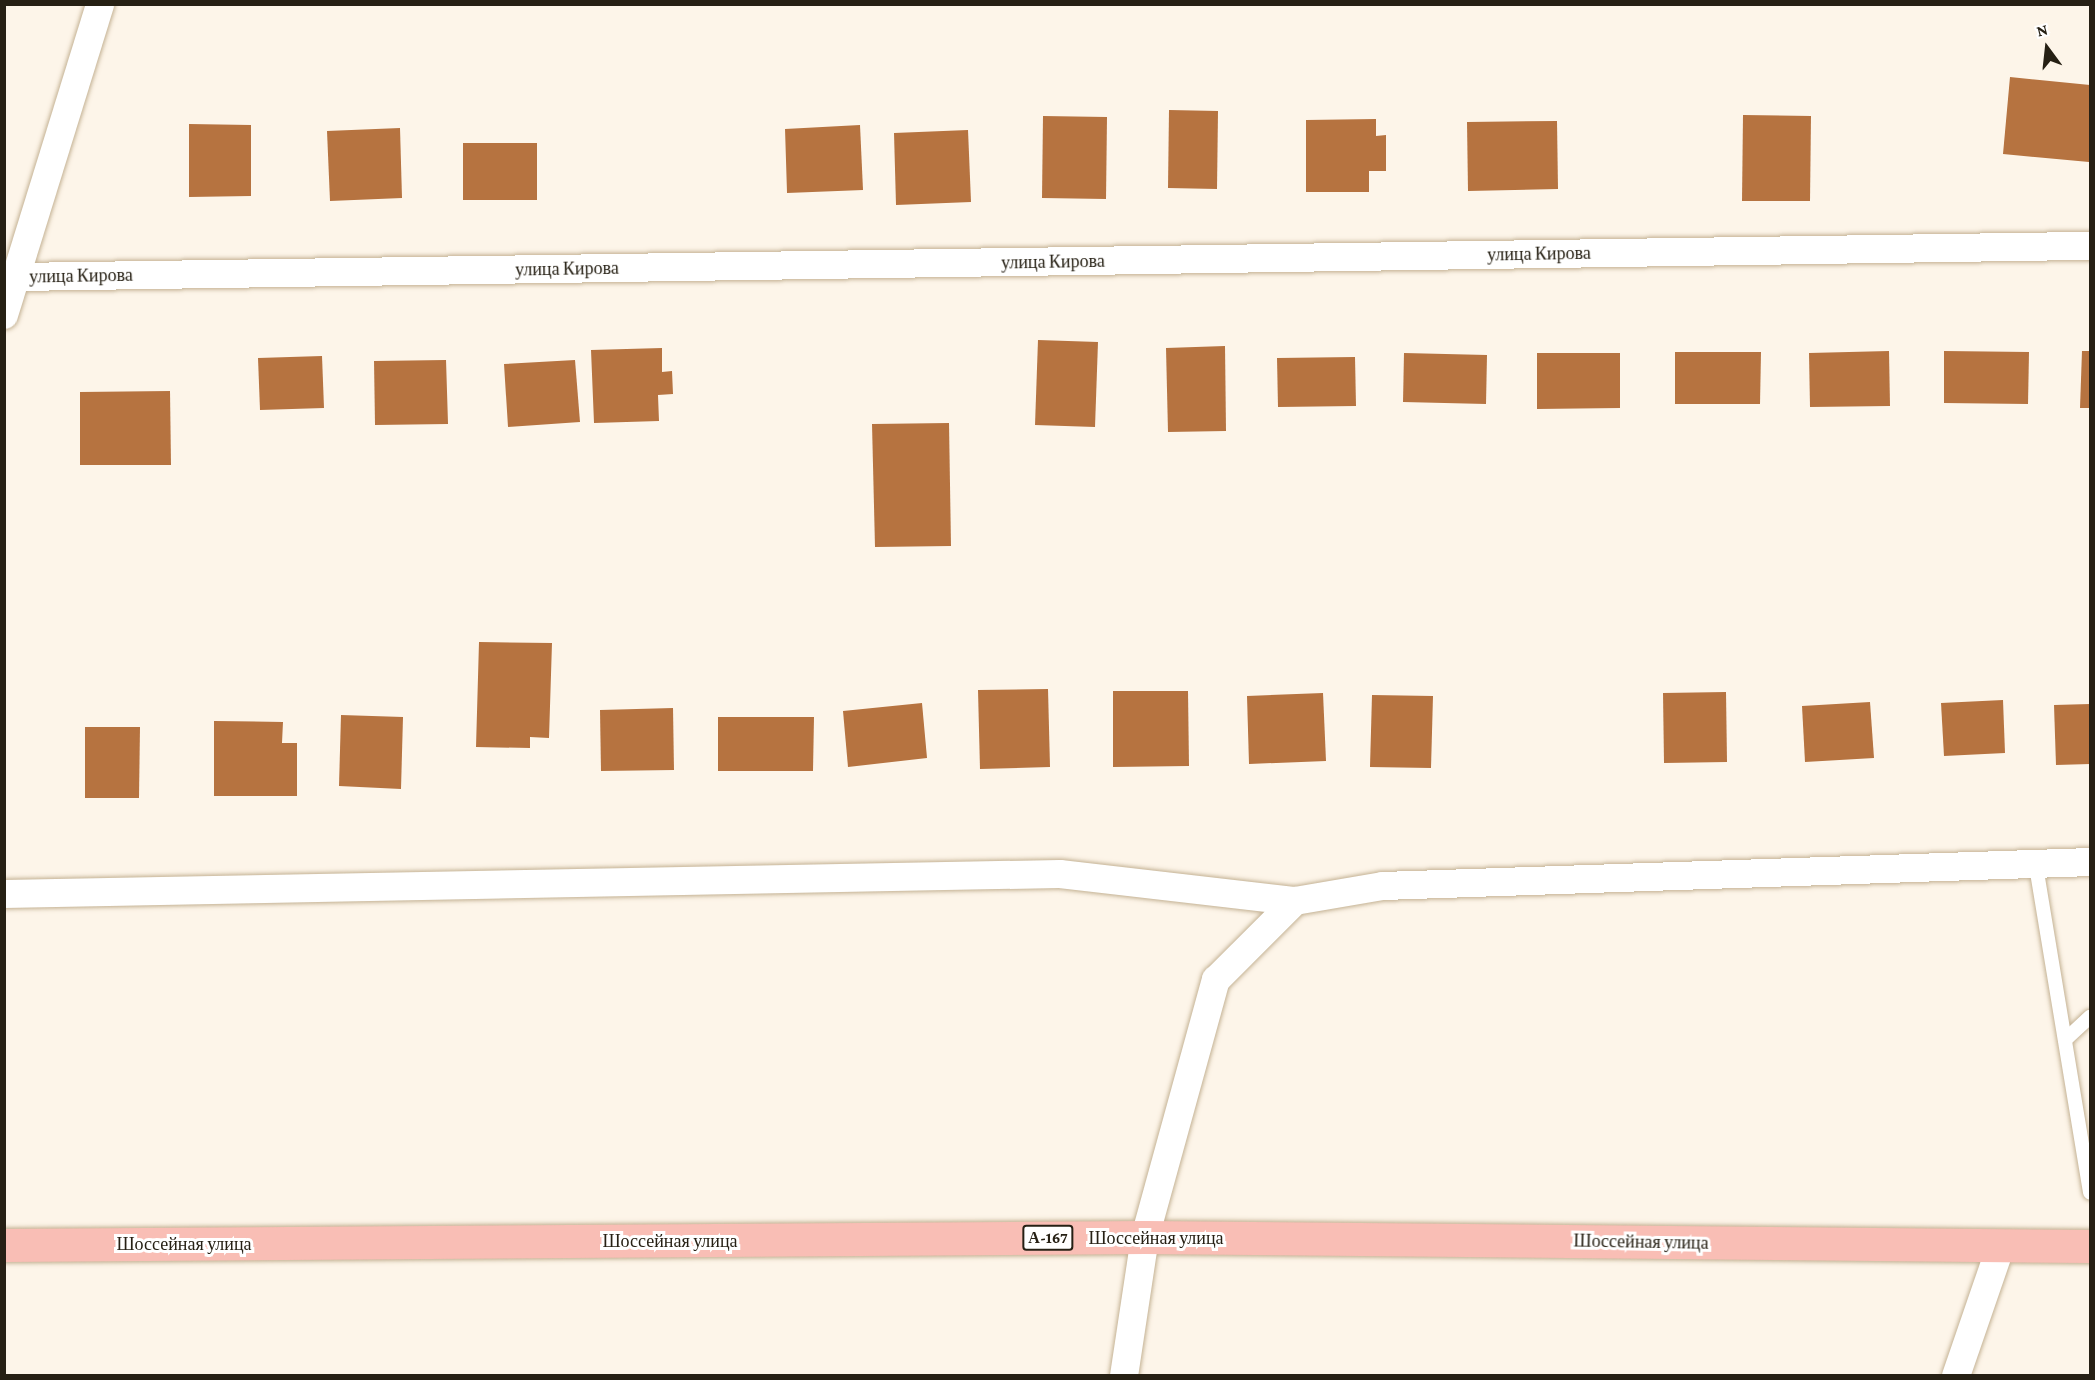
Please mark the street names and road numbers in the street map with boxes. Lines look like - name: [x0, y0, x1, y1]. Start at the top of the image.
- street label: улица Кирова: [1487, 242, 1591, 266]
- street label: улица Кирова: [1001, 250, 1105, 274]
- street label: улица Кирова: [515, 257, 619, 281]
- street label: улица Кирова: [29, 264, 133, 288]
- road number: А-167: [1021, 1225, 1075, 1251]
- street label: Шоссейная улица: [1088, 1227, 1224, 1249]
- street label: Шоссейная улица: [602, 1230, 738, 1252]
- street label: Шоссейная улица: [1573, 1230, 1709, 1254]
- street label: Шоссейная улица: [116, 1233, 252, 1255]

